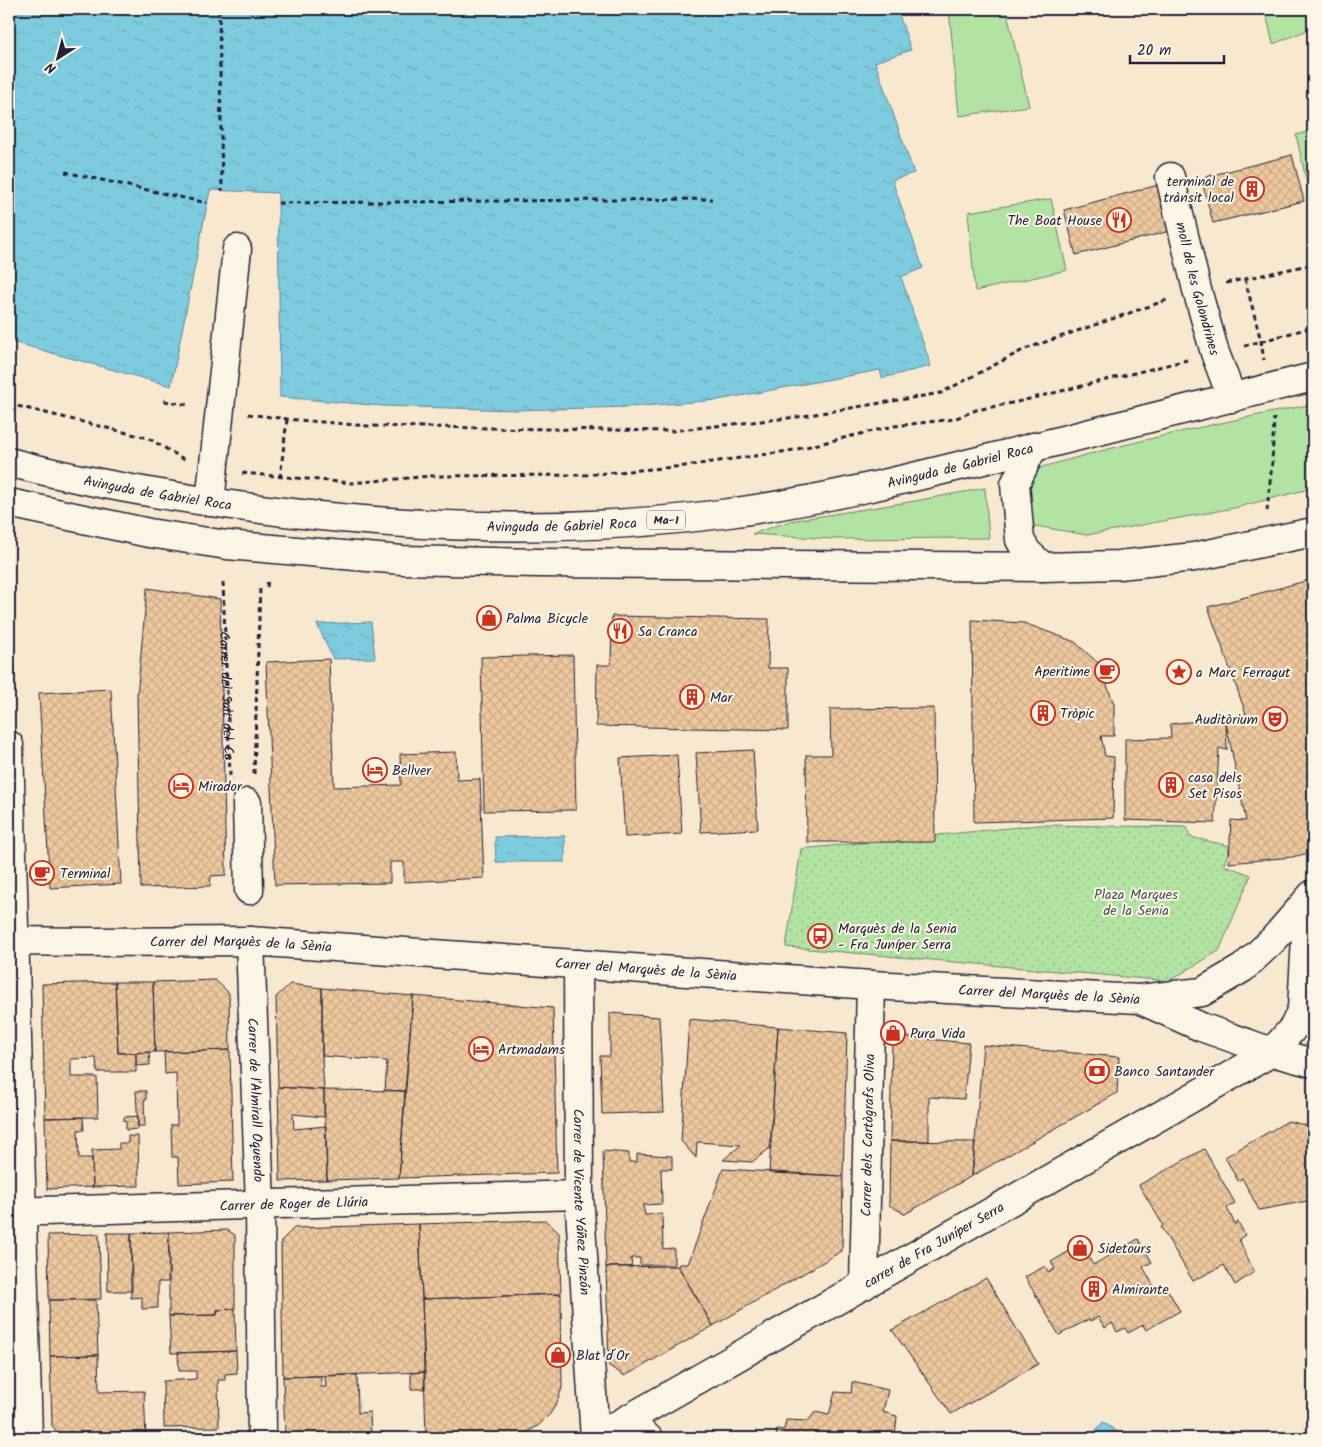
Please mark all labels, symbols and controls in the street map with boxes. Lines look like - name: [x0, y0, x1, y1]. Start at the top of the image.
- north arrow: [32, 32, 82, 82]
- scale bar: [1130, 32, 1223, 64]
- text: 20 m: [1137, 39, 1171, 63]
- text: N: [41, 56, 61, 79]
- place label: terminal de trànsit local: [1164, 171, 1235, 209]
- building icon: terminal de trànsit local: [1239, 176, 1265, 202]
- restaurant icon: The Boat House: [1106, 207, 1132, 233]
- place label: The Boat House: [1008, 210, 1103, 232]
- street label: moll de les Golondrines: [1169, 220, 1225, 358]
- street label: Avinguda de Gabriel Roca: [885, 438, 1036, 495]
- street label: Avinguda de Gabriel Roca: [82, 470, 233, 517]
- road number: Ma-1: [647, 510, 685, 530]
- street label: Avinguda de Gabriel Roca: [487, 512, 637, 539]
- shop icon: Palma Bicycle: [476, 605, 502, 631]
- place label: Palma Bicycle: [506, 608, 589, 630]
- restaurant icon: Sa Cranca: [607, 618, 633, 644]
- place label: Sa Cranca: [638, 621, 697, 643]
- street label: Carrer del Salt del Ca: [213, 631, 239, 761]
- cafe icon: Aperitime: [1094, 658, 1120, 684]
- place icon: a Marc Ferragut: [1166, 659, 1192, 685]
- place label: Aperitime: [1034, 661, 1091, 683]
- place label: a Marc Ferragut: [1196, 662, 1291, 684]
- building icon: Mar: [679, 684, 705, 710]
- place label: Mar: [710, 687, 734, 709]
- building icon: Tròpic: [1030, 700, 1056, 726]
- place label: Tròpic: [1060, 703, 1095, 725]
- theatre icon: Auditòrium: [1262, 706, 1288, 732]
- place label: Auditòrium: [1195, 709, 1258, 731]
- hotel icon: Bellver: [362, 757, 388, 783]
- place label: Bellver: [392, 760, 432, 782]
- place label: casa dels Set Pisos: [1188, 767, 1242, 805]
- building icon: casa dels Set Pisos: [1158, 772, 1184, 798]
- hotel icon: Mirador: [168, 773, 194, 799]
- place label: Mirador: [198, 776, 243, 798]
- cafe icon: Terminal: [29, 860, 55, 886]
- place label: Terminal: [60, 863, 111, 885]
- park label: Plaza Marques de la Senia: [1094, 884, 1178, 922]
- place label: Marquès de la Senia - Fra Juníper Serra: [838, 918, 957, 956]
- bus stop icon: Marquès de la Senia - Fra Juníper Serra: [807, 923, 833, 949]
- street label: Carrer del Marquès de la Sènia: [150, 931, 333, 959]
- street label: Carrer del Marquès de la Sènia: [554, 953, 738, 987]
- street label: Carrer del Marquès de la Sènia: [958, 980, 1141, 1011]
- street label: Carrer de l'Almirall Oquendo: [241, 1017, 269, 1183]
- shop icon: Pura Vida: [880, 1020, 906, 1046]
- place label: Pura Vida: [910, 1023, 965, 1045]
- hotel icon: Artmadams: [468, 1036, 494, 1062]
- place label: Artmadams: [498, 1039, 565, 1061]
- street label: Carrer dels Cartògrafs Oliva: [856, 1053, 881, 1217]
- bank icon: Banco Santander: [1084, 1058, 1110, 1084]
- place label: Banco Santander: [1114, 1061, 1215, 1083]
- street label: Carrer de Vicente Yáñez Pinzón: [567, 1109, 596, 1296]
- street label: Carrer de Roger de Llúria: [219, 1191, 369, 1218]
- street label: carrer de Fra Juníper Serra: [860, 1197, 1009, 1295]
- shop icon: Sidetours: [1067, 1235, 1093, 1261]
- place label: Sidetours: [1098, 1238, 1151, 1260]
- building icon: Almirante: [1081, 1276, 1107, 1302]
- place label: Almirante: [1112, 1279, 1169, 1301]
- shop icon: Blat d´Or: [545, 1342, 571, 1368]
- place label: Blat d´Or: [576, 1345, 631, 1367]

